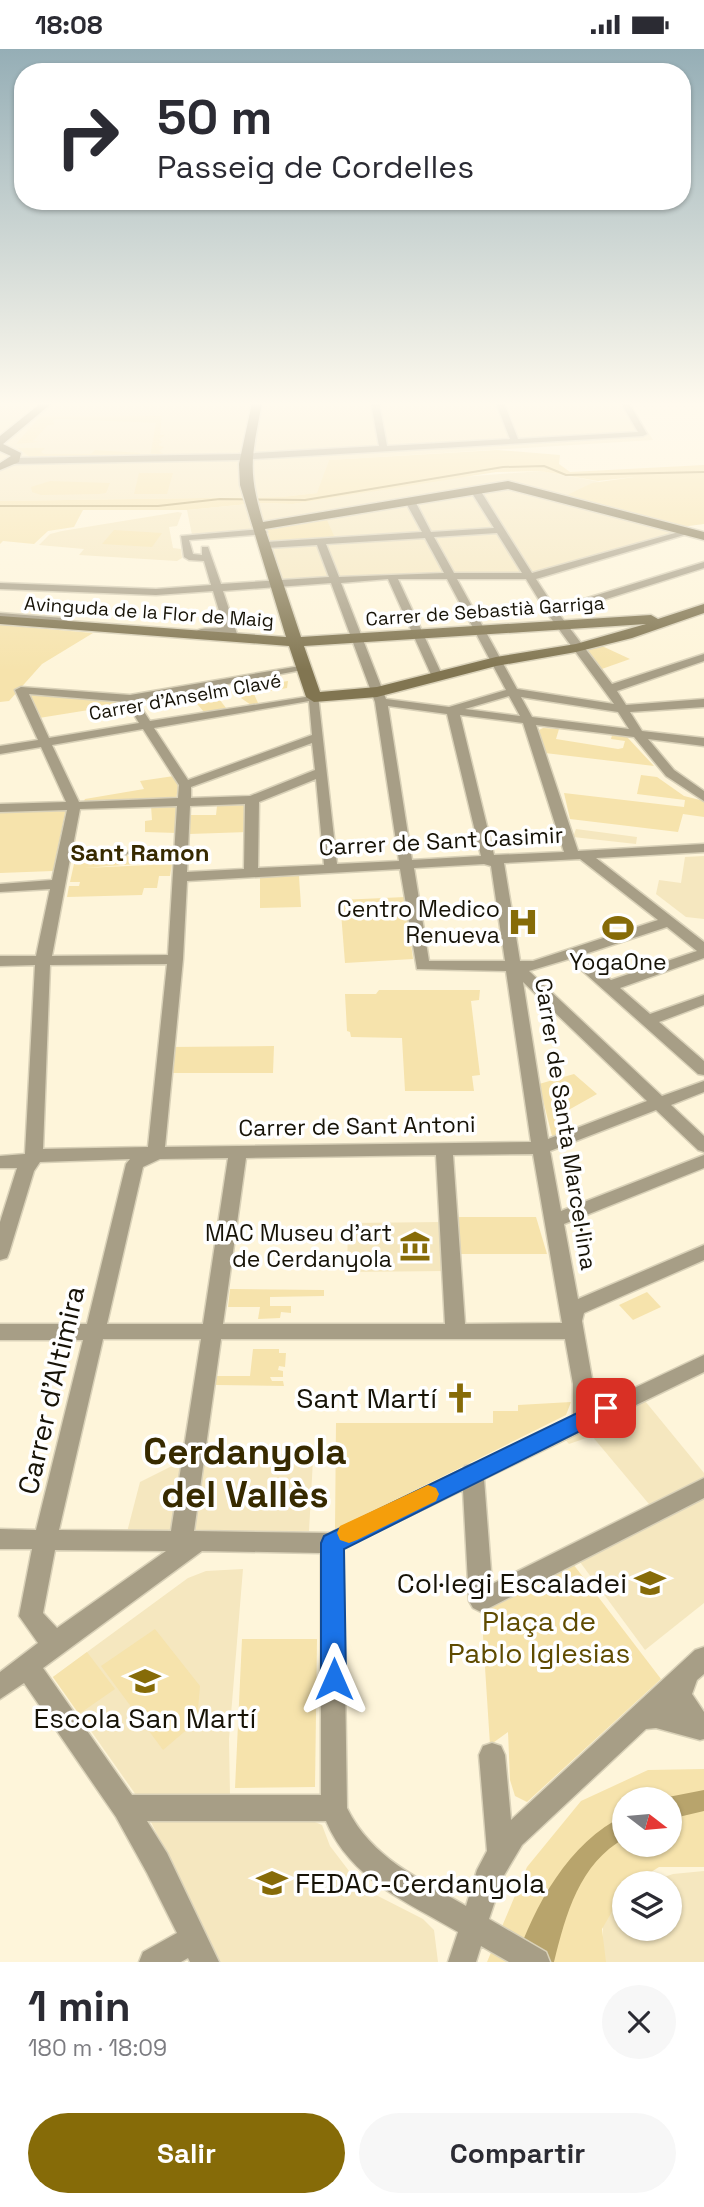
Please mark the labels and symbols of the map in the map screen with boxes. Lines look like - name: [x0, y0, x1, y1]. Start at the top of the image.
- street label: Carrer de Sebastià Garriga: [365, 590, 605, 632]
- street label: Avinguda de la Flor de Maig: [23, 591, 275, 633]
- street label: Carrer d'Anselm Clavé: [87, 668, 283, 726]
- street label: Carrer de Sant Casimir: [318, 820, 564, 862]
- district label: Sant Ramon: [71, 837, 209, 868]
- place label: Centro Medico Renueva: [337, 894, 500, 950]
- hospital icon: Centro Medico Renueva: [506, 905, 540, 939]
- sports icon: YogaOne: [601, 911, 635, 945]
- place label: YogaOne: [569, 947, 667, 977]
- street label: Carrer de Santa Marcel·lina: [528, 976, 604, 1272]
- street label: Carrer de Sant Antoni: [238, 1109, 476, 1143]
- place label: MAC Museu d'art de Cerdanyola: [205, 1218, 392, 1274]
- museum icon: MAC Museu d'art de Cerdanyola: [398, 1229, 432, 1263]
- street label: Carrer d'Altimira: [10, 1282, 92, 1498]
- pin: [576, 1378, 636, 1438]
- place label: Sant Martí: [296, 1380, 437, 1416]
- church icon: Sant Martí: [443, 1381, 477, 1415]
- district label: Cerdanyola del Vallès: [143, 1428, 347, 1518]
- place label: Col·legi Escaladei: [397, 1565, 627, 1601]
- school or university icon: Col·legi Escaladei: [633, 1566, 667, 1600]
- park label: Plaça de Pablo Iglesias: [448, 1603, 630, 1671]
- position arrow: [297, 1642, 371, 1716]
- school or university icon: Escola San Martí: [128, 1664, 162, 1698]
- place label: Escola San Martí: [34, 1700, 257, 1736]
- north arrow: [612, 1787, 682, 1857]
- place label: FEDAC-Cerdanyola: [295, 1865, 545, 1901]
- school or university icon: FEDAC-Cerdanyola: [255, 1866, 289, 1900]

